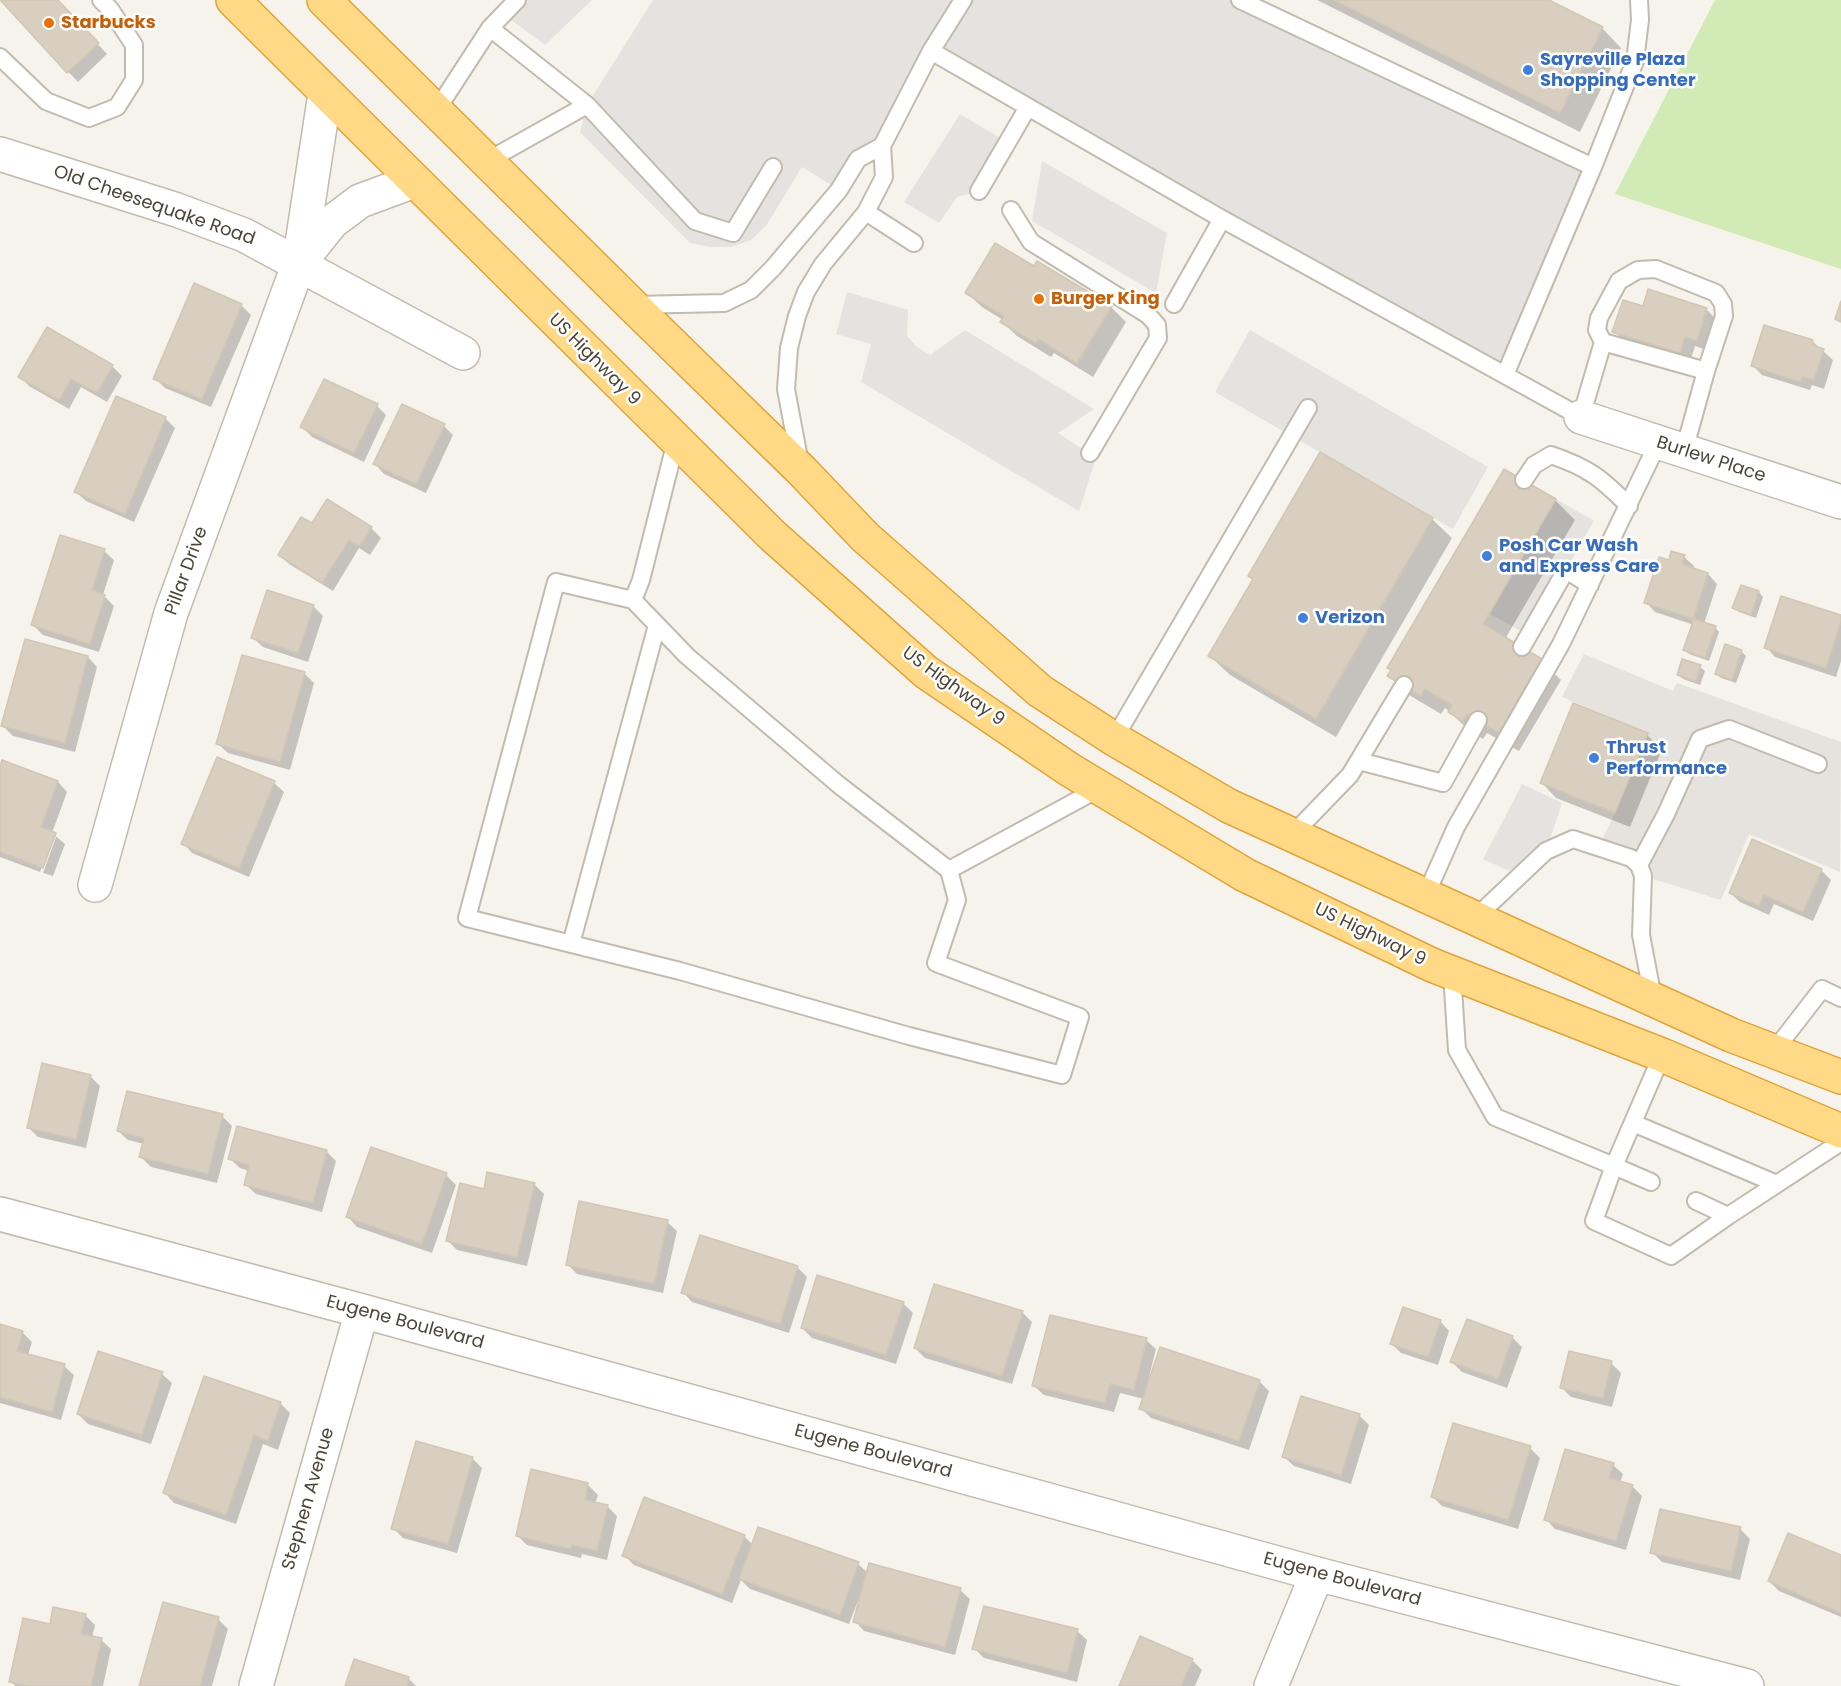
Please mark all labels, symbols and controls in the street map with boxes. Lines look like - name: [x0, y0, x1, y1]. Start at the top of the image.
- place label: Starbucks: [61, 12, 156, 34]
- marker: Starbucks: [42, 16, 56, 30]
- place label: Sayreville Plaza Shopping Center: [1540, 49, 1696, 92]
- marker: Sayreville Plaza Shopping Center: [1521, 63, 1535, 77]
- street label: Old Cheesequake Road: [50, 161, 258, 251]
- place label: Burger King: [1051, 288, 1160, 310]
- marker: Burger King: [1032, 292, 1046, 306]
- street label: US Highway 9: [543, 309, 645, 411]
- street label: Burlew Place: [1654, 432, 1768, 488]
- street label: Pillar Drive: [161, 524, 213, 618]
- place label: Posh Car Wash and Express Care: [1499, 535, 1659, 578]
- marker: Posh Car Wash and Express Care: [1480, 549, 1494, 563]
- place label: Verizon: [1315, 607, 1385, 629]
- marker: Verizon: [1296, 611, 1310, 625]
- street label: US Highway 9: [898, 643, 1008, 731]
- place label: Thrust Performance: [1606, 737, 1727, 780]
- marker: Thrust Performance: [1587, 751, 1601, 765]
- street label: US Highway 9: [1311, 899, 1429, 971]
- street label: Eugene Boulevard: [324, 1292, 486, 1354]
- street label: Eugene Boulevard: [792, 1421, 954, 1483]
- street label: Stephen Avenue: [278, 1425, 340, 1573]
- street label: Eugene Boulevard: [1261, 1549, 1423, 1611]

